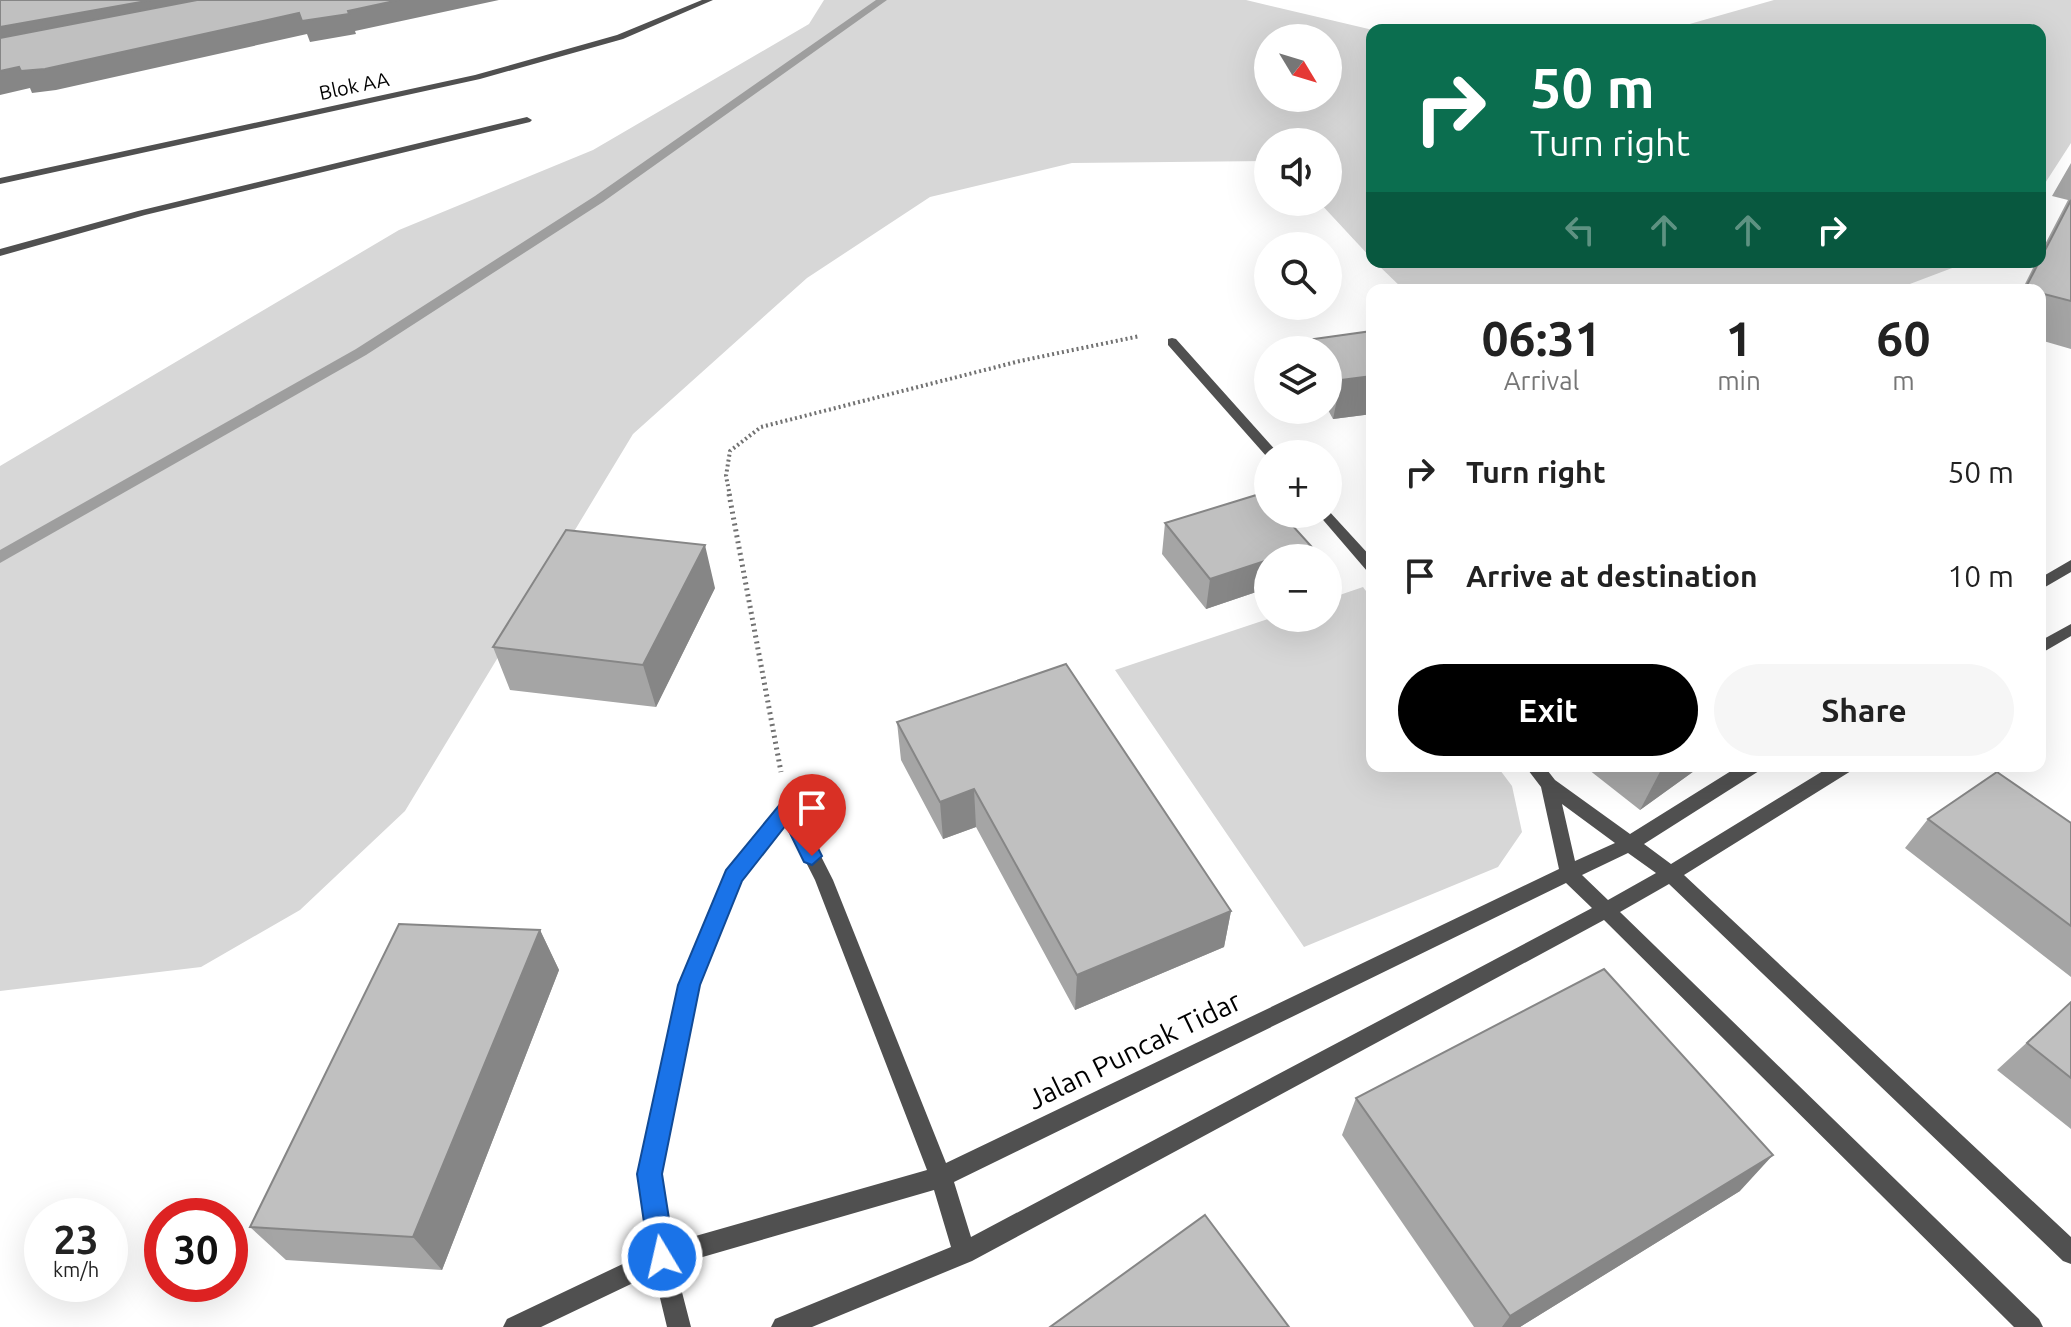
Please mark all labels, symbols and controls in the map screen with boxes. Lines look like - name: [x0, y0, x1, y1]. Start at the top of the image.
- north arrow: [1254, 24, 1342, 112]
- map controls: [1254, 24, 1342, 632]
- icon: right: [1398, 56, 1502, 160]
- text: 50 m: [1530, 56, 1655, 119]
- street label: Blok AA: [317, 67, 391, 104]
- text: Turn right: [1530, 122, 1690, 163]
- button: sound: [1254, 128, 1342, 216]
- icon: left: [1558, 208, 1602, 252]
- icon: ahead: [1642, 208, 1686, 252]
- icon: ahead: [1726, 208, 1770, 252]
- icon: right: [1810, 208, 1854, 252]
- button: search: [1254, 232, 1342, 320]
- text: 06:31: [1482, 311, 1602, 365]
- text: 1: [1725, 311, 1753, 365]
- text: 60: [1876, 311, 1930, 365]
- button: layers: [1254, 336, 1342, 424]
- text: Arrival: [1504, 366, 1579, 395]
- text: min: [1717, 366, 1761, 395]
- text: m: [1892, 366, 1915, 395]
- button: +: [1254, 440, 1342, 528]
- icon: right: [1398, 450, 1442, 494]
- text: Turn right: [1466, 455, 1606, 489]
- text: 50 m: [1947, 455, 2014, 489]
- button: −: [1254, 544, 1342, 632]
- icon: arrive: [1398, 554, 1442, 598]
- text: Arrive at destination: [1466, 559, 1758, 593]
- text: 10 m: [1947, 559, 2014, 593]
- button: Exit: [1398, 664, 1698, 756]
- button: Share: [1714, 664, 2014, 756]
- pin: [778, 774, 846, 856]
- icon: arrive: [790, 786, 834, 830]
- street label: Jalan Puncak Tidar: [1022, 984, 1246, 1115]
- speed limit sign: 30: [144, 1198, 248, 1302]
- position arrow: [620, 1215, 704, 1299]
- text: 23: [53, 1217, 99, 1262]
- text: km/h: [53, 1258, 99, 1281]

